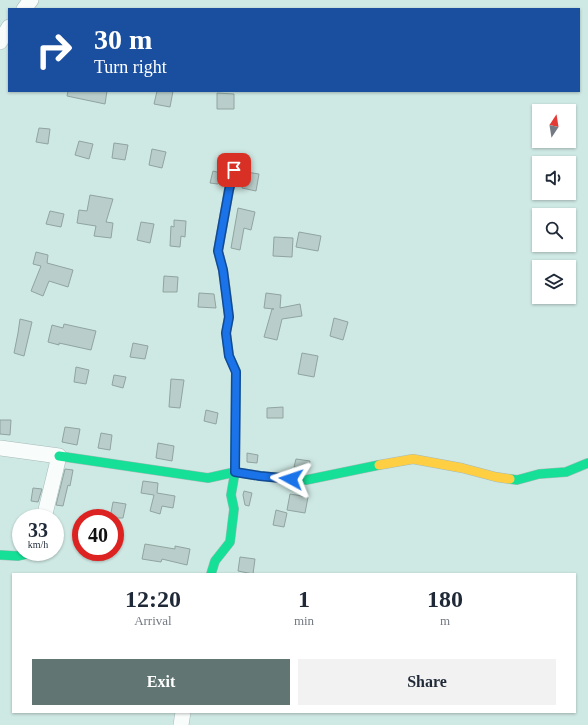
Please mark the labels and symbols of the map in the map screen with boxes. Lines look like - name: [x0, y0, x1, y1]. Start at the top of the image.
- north arrow: [532, 104, 576, 148]
- pin: [217, 153, 251, 187]
- position arrow: [270, 458, 312, 500]
- speed limit sign: 40: [72, 509, 124, 561]

